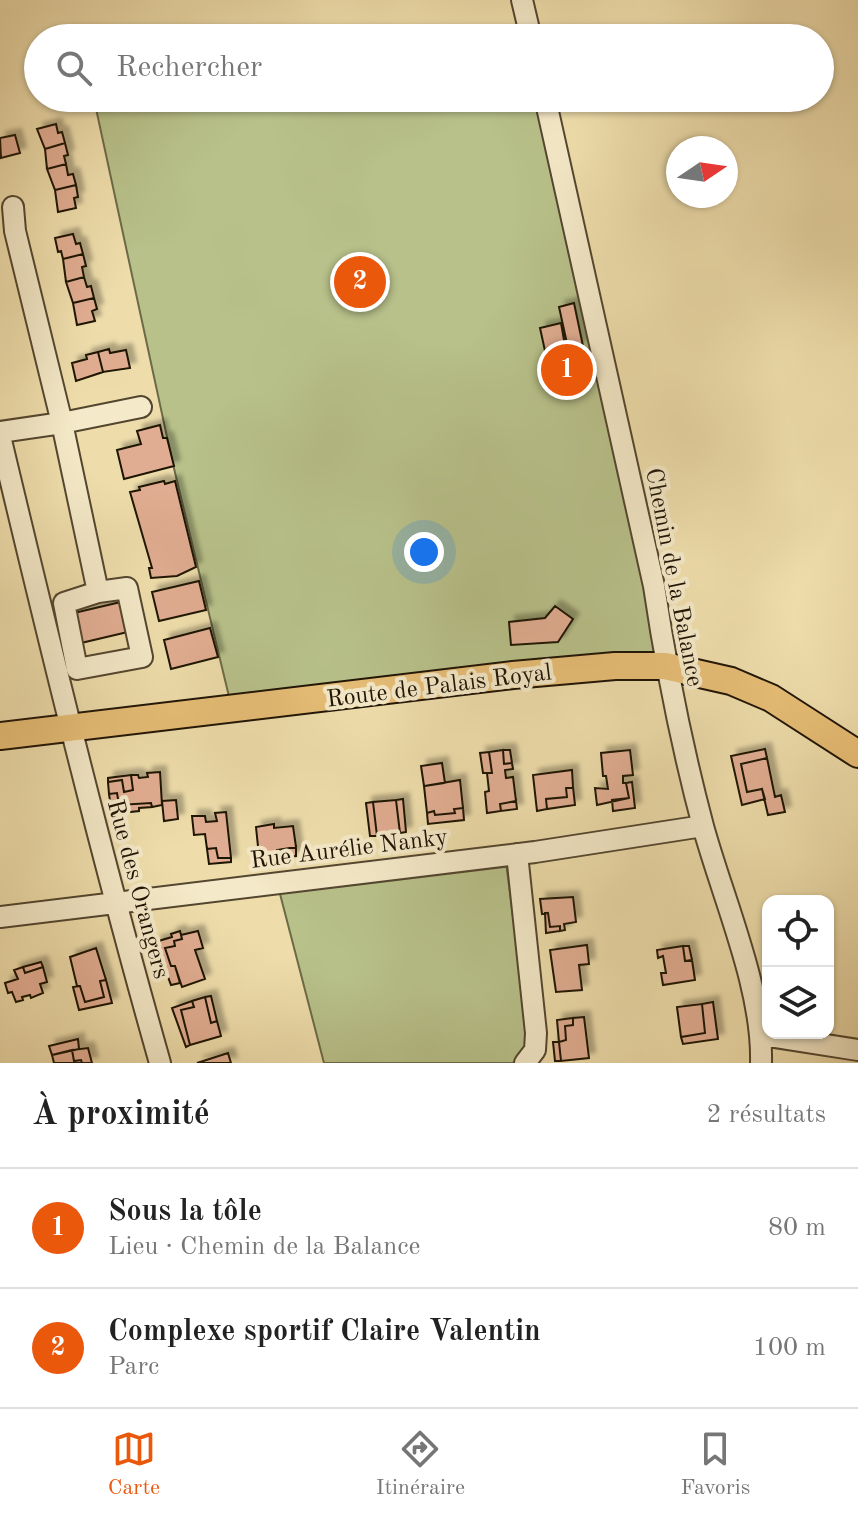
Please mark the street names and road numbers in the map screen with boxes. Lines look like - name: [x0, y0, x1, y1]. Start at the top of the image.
- street label: Chemin de la Balance: [640, 466, 706, 689]
- street label: Route de Palais Royal: [325, 661, 553, 713]
- street label: Rue des Orangers: [102, 797, 172, 982]
- street label: Rue Aurélie Nanky: [249, 826, 450, 874]

